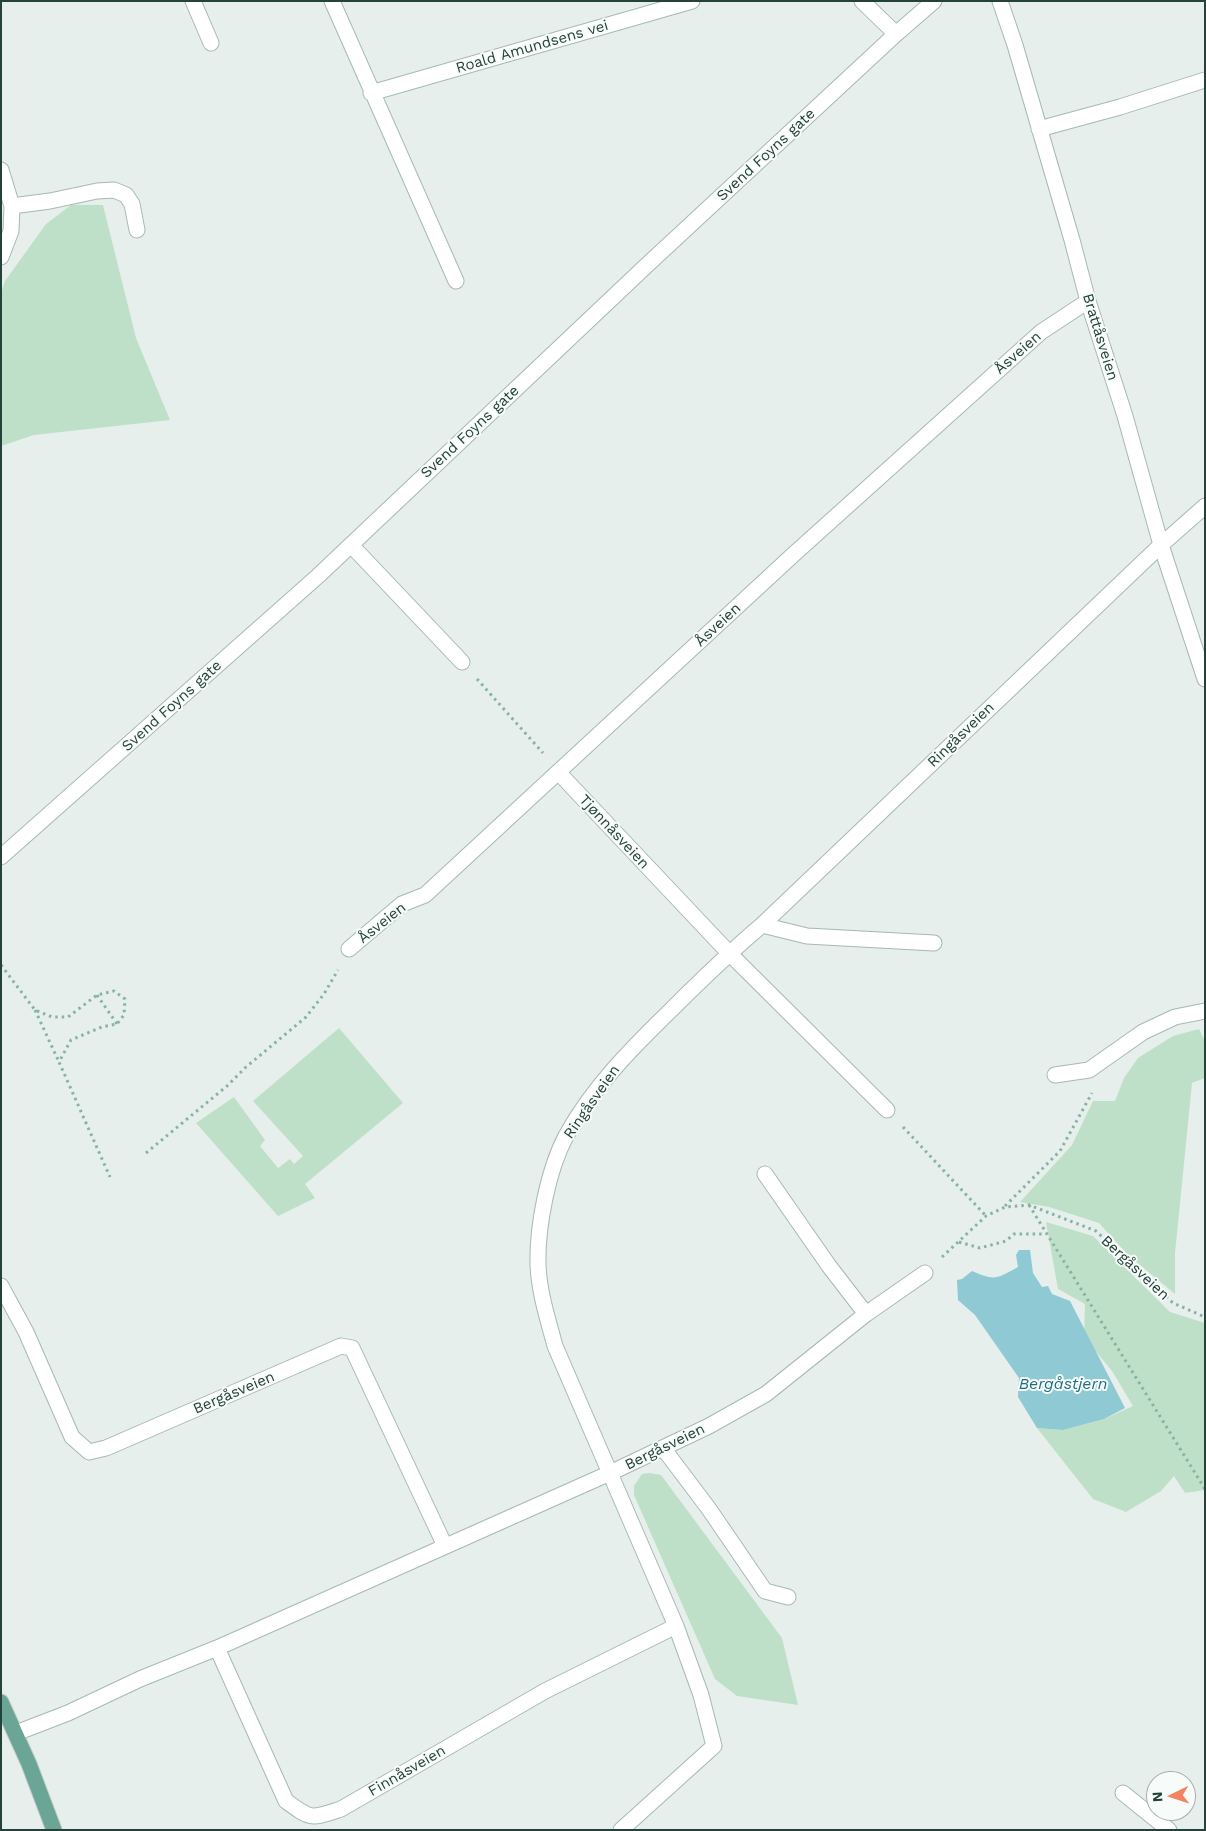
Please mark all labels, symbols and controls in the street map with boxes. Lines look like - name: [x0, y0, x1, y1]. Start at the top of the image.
- street label: Roald Amundsens vei: [454, 17, 610, 77]
- street label: Svend Foyns gate: [713, 105, 819, 205]
- street label: Brattåsveien: [1078, 291, 1122, 383]
- street label: Åsveien: [991, 328, 1045, 378]
- street label: Svend Foyns gate: [417, 382, 523, 482]
- street label: Åsveien: [691, 599, 745, 651]
- street label: Svend Foyns gate: [118, 656, 226, 756]
- street label: Ringåsveien: [924, 699, 998, 771]
- street label: Tjønnåsveien: [575, 791, 653, 873]
- street label: Åsveien: [354, 899, 410, 947]
- street label: Ringåsveien: [560, 1062, 624, 1142]
- street label: Bergåsveien: [1097, 1232, 1173, 1304]
- street label: Bergåsveien: [191, 1368, 277, 1418]
- water label: Bergåstjern: [1019, 1374, 1107, 1394]
- street label: Bergåsveien: [622, 1420, 708, 1474]
- street label: Finnåsveien: [365, 1742, 449, 1800]
- north arrow: [1146, 1771, 1196, 1821]
- text: N: [1149, 1791, 1165, 1803]

